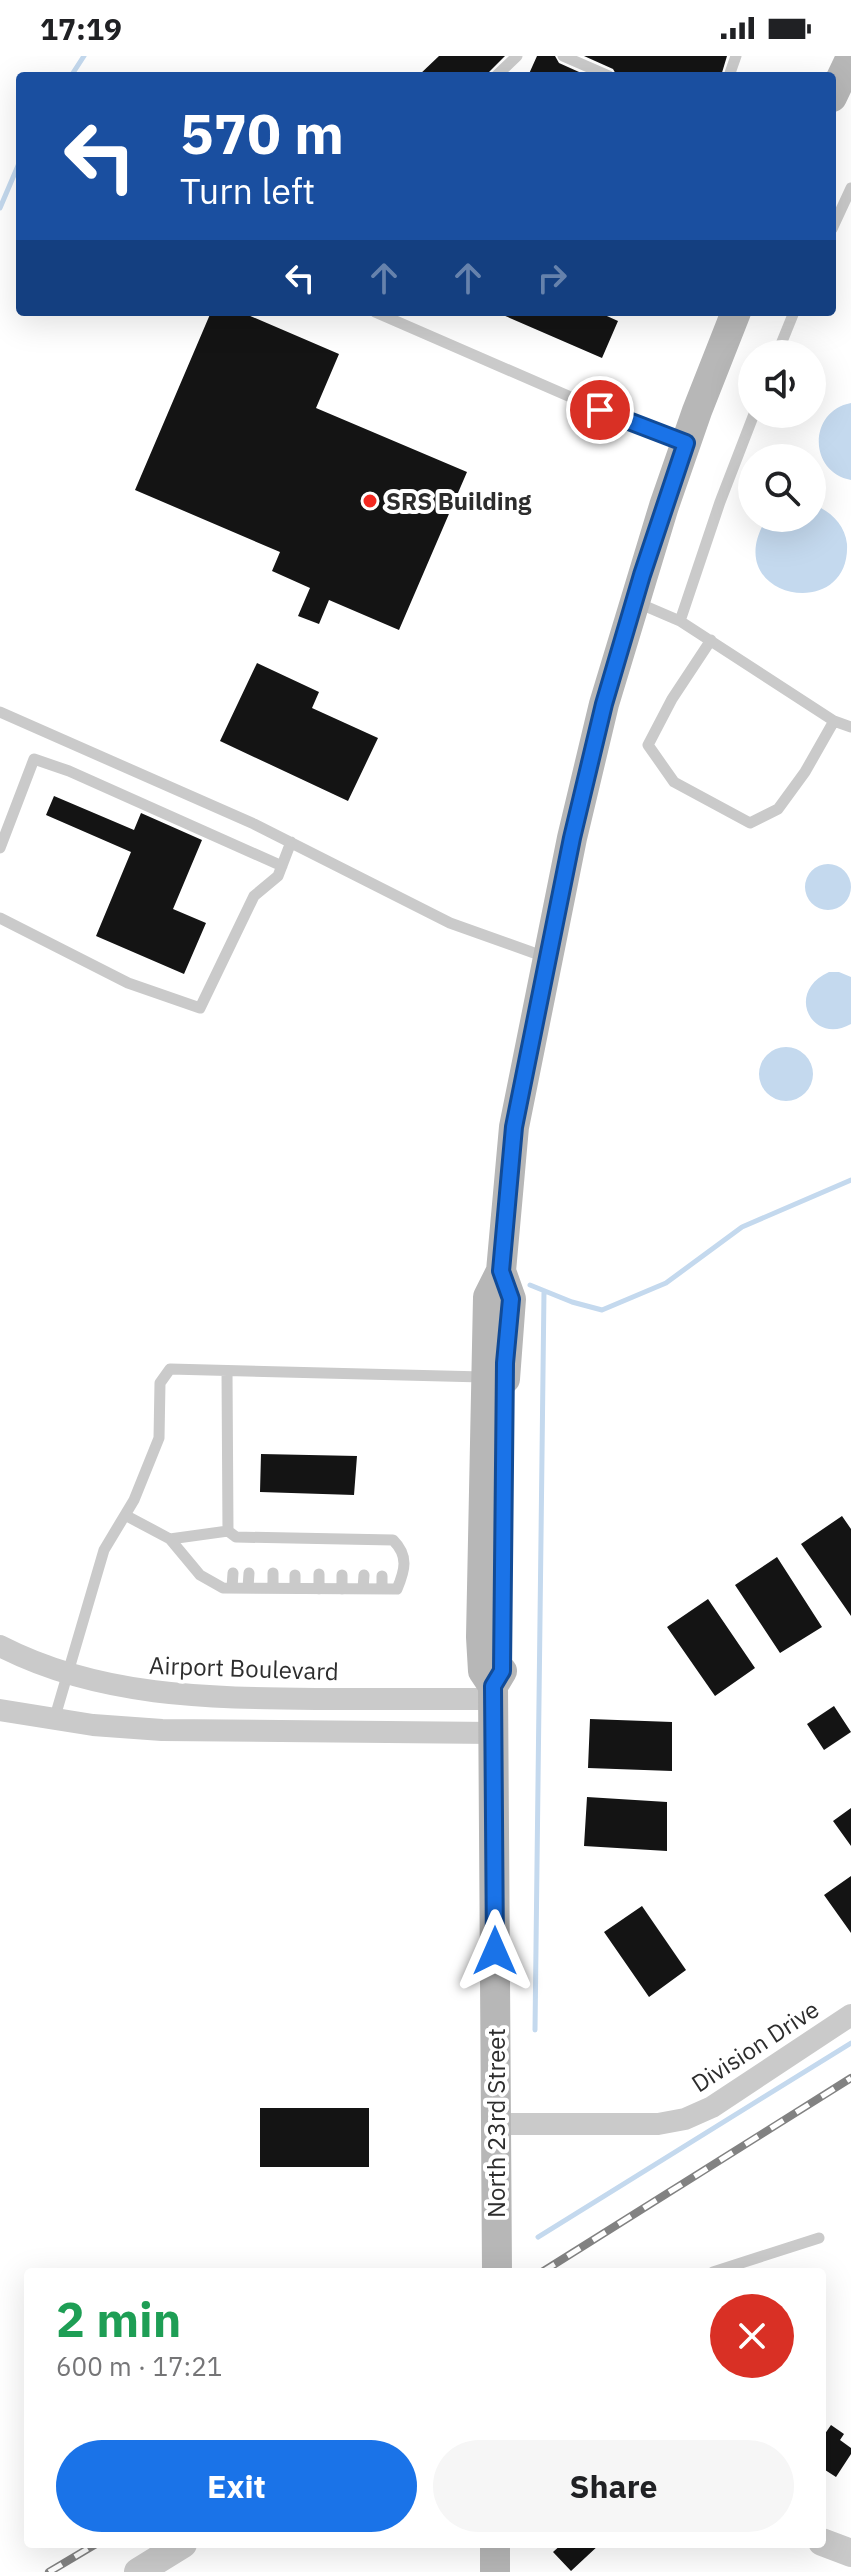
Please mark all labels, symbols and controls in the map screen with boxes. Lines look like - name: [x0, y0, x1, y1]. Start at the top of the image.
- text: 17:19: [40, 9, 122, 48]
- text: 570 m: [180, 97, 344, 169]
- icon: left: [48, 104, 152, 208]
- text: Turn left: [180, 167, 315, 214]
- icon: left: [278, 256, 322, 300]
- icon: ahead: [362, 256, 406, 300]
- icon: ahead: [446, 256, 490, 300]
- icon: right: [530, 256, 574, 300]
- map controls: [738, 340, 826, 532]
- button: sound: [738, 340, 826, 428]
- pin: [566, 376, 634, 444]
- icon: arrive: [578, 388, 622, 432]
- button: search: [738, 444, 826, 532]
- place label: SRS Building: [386, 485, 532, 517]
- marker: SRS Building: [361, 492, 379, 510]
- street label: Airport Boulevard: [149, 1649, 339, 1687]
- position arrow: [453, 1909, 537, 1993]
- street label: Division Drive: [685, 1993, 825, 2099]
- street label: North 23rd Street: [480, 2028, 512, 2218]
- text: 2 min: [56, 2288, 181, 2350]
- button: close: [710, 2294, 794, 2378]
- text: 600 m · 17:21: [56, 2349, 222, 2383]
- button: Exit: [56, 2440, 417, 2532]
- button: Share: [433, 2440, 794, 2532]

